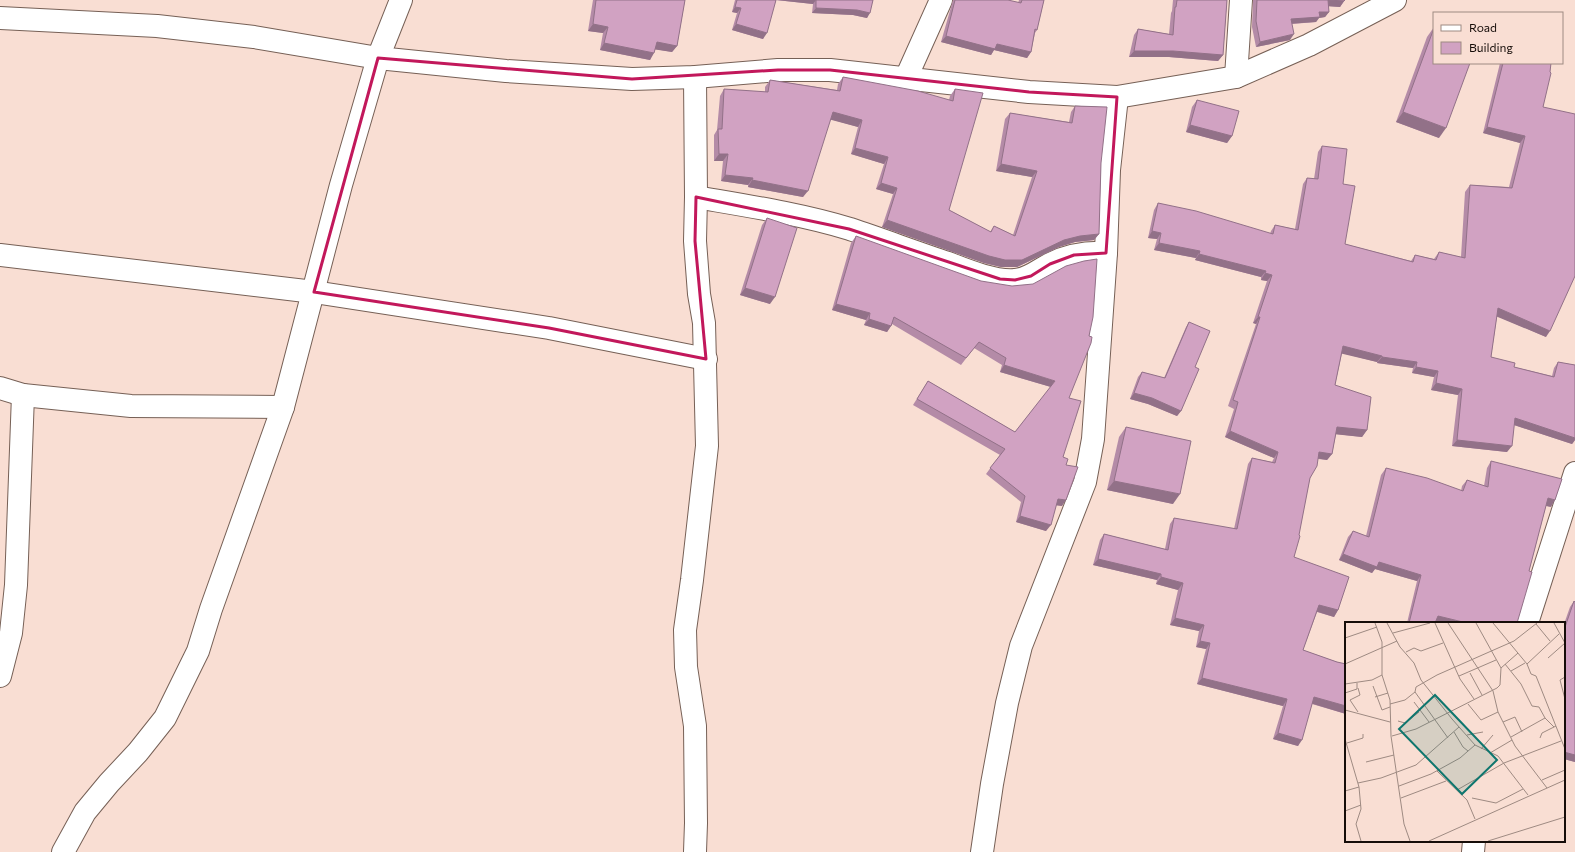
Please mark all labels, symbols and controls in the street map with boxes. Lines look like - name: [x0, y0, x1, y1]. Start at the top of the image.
- legend: [1433, 12, 1563, 64]
- text: Road: [1469, 20, 1497, 34]
- text: Building: [1469, 40, 1513, 54]
- inset map: [1345, 622, 1565, 842]

